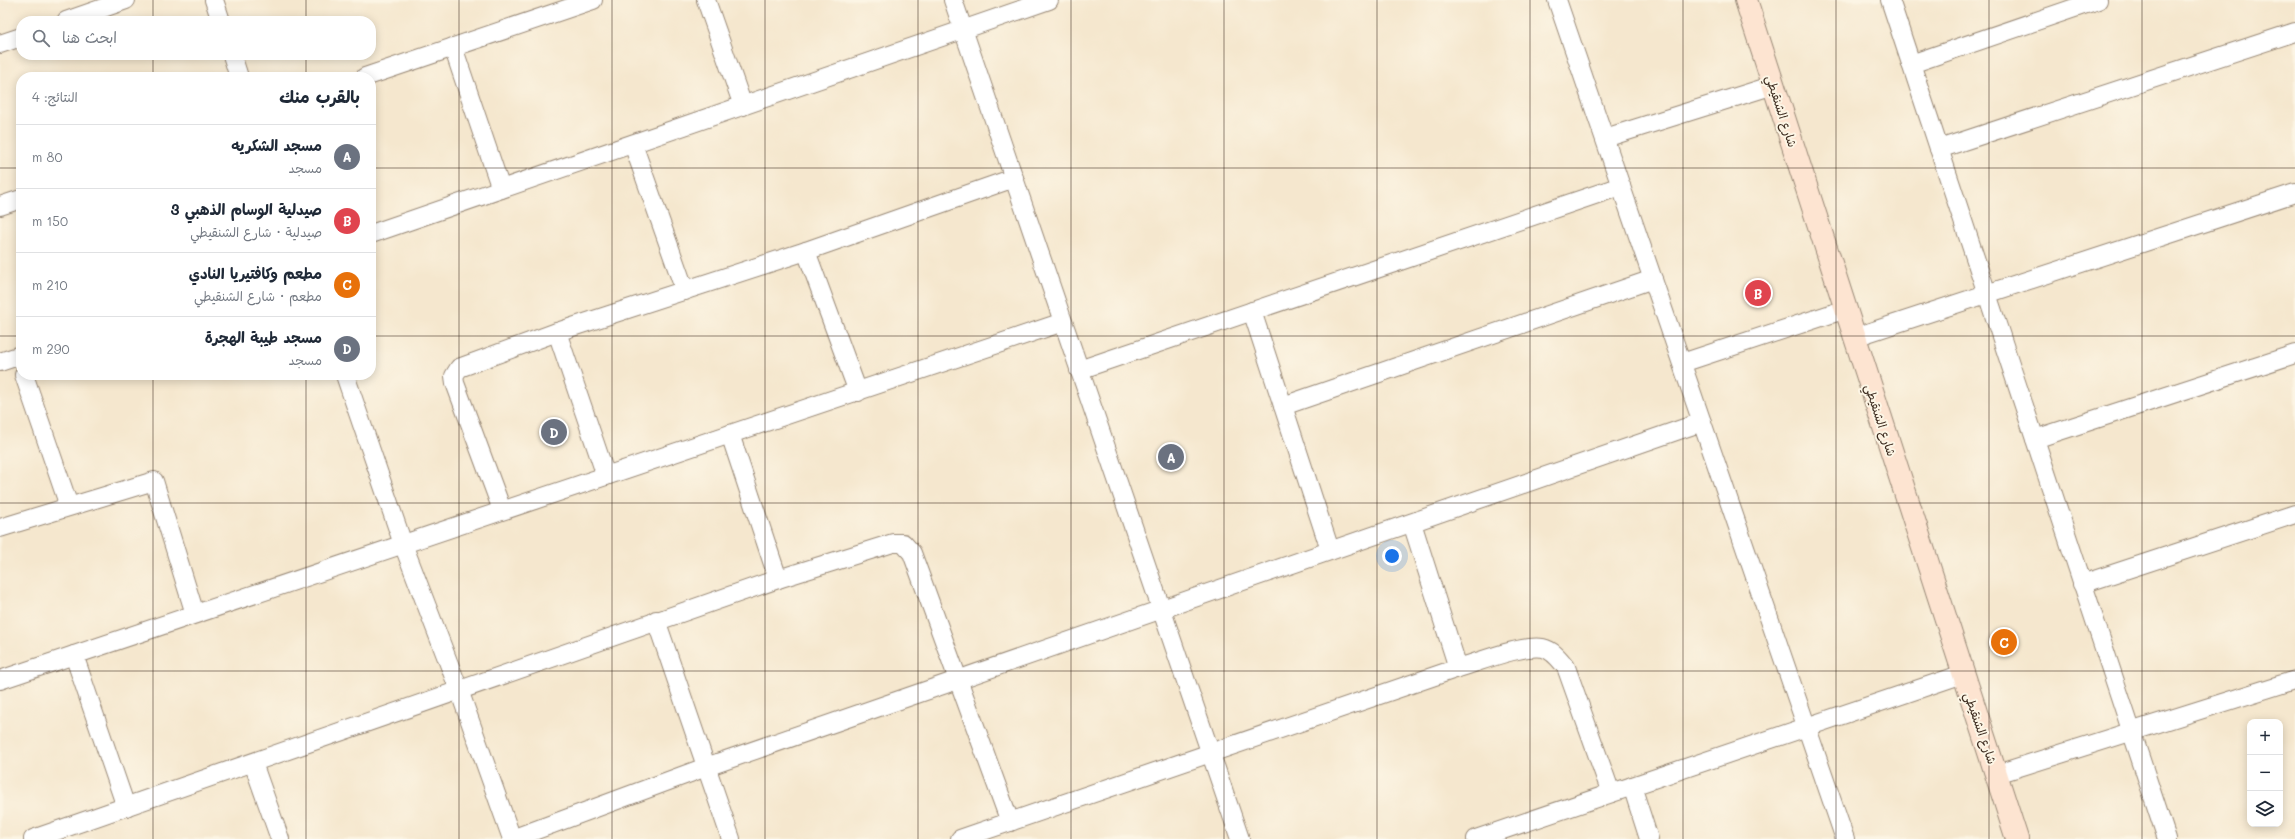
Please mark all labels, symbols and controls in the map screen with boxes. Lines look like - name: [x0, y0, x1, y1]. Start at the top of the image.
- search box: [16, 16, 376, 60]
- icon: search: [30, 27, 52, 49]
- text: ابحث هنا: [62, 27, 117, 47]
- street label: شارع الشنقيطي: [1759, 73, 1801, 150]
- text: بالقرب منك: [279, 85, 360, 107]
- text: النتائج: 4: [32, 88, 78, 105]
- text: مسجد الشكريه: [231, 135, 322, 155]
- text: 80 m: [32, 148, 62, 165]
- text: A: [342, 148, 352, 165]
- text: مسجد: [289, 159, 322, 176]
- text: صيدلية الوسام الذهبي 3: [170, 199, 322, 219]
- text: 150 m: [32, 212, 68, 229]
- text: B: [343, 212, 351, 229]
- text: صيدلية · شارع الشنقيطي: [190, 223, 322, 240]
- text: مطعم وكافتيريا النادي: [189, 263, 322, 283]
- text: 210 m: [32, 276, 68, 293]
- text: C: [342, 276, 352, 293]
- pin: B: [1745, 278, 1771, 308]
- text: مطعم · شارع الشنقيطي: [194, 287, 322, 304]
- text: مسجد طيبة الهجرة: [205, 327, 322, 347]
- text: 290 m: [32, 340, 70, 357]
- text: D: [342, 340, 352, 357]
- text: مسجد: [289, 351, 322, 368]
- street label: شارع الشنقيطي: [1858, 382, 1900, 459]
- pin: D: [541, 417, 567, 447]
- pin: A: [1158, 442, 1184, 472]
- your location: [1382, 546, 1402, 566]
- pin: C: [1991, 627, 2017, 657]
- street label: شارع الشنقيطي: [1957, 690, 2001, 767]
- map controls: [2247, 719, 2283, 827]
- button: +: [2247, 719, 2283, 755]
- button: −: [2247, 755, 2283, 791]
- button: layers: [2247, 791, 2283, 827]

